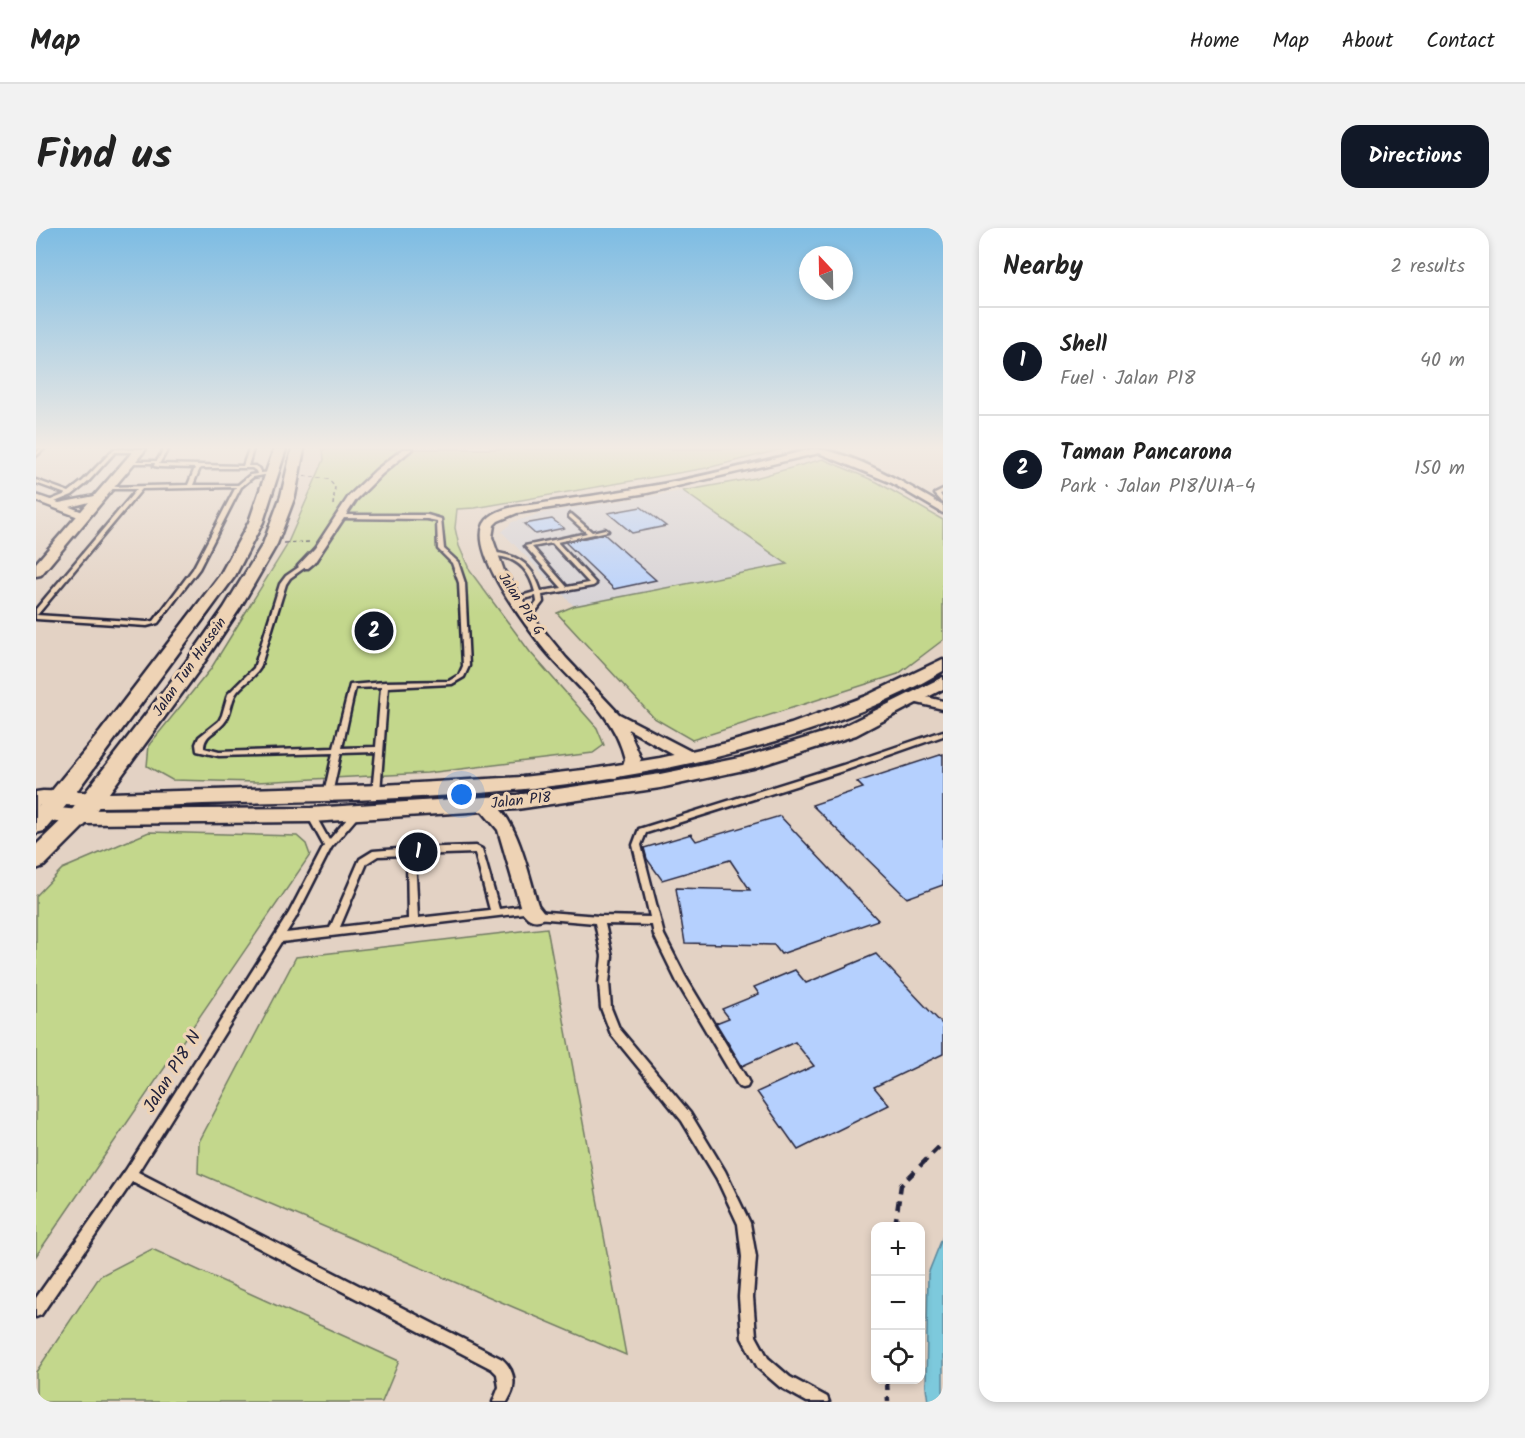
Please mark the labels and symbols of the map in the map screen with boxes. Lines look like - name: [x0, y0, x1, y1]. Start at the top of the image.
- north arrow: [799, 246, 853, 300]
- street label: Jalan P18 G: [492, 568, 550, 640]
- pin: 2: [354, 608, 394, 654]
- street label: Jalan Tun Hussein: [147, 612, 233, 722]
- your location: [447, 780, 476, 809]
- street label: Jalan P18: [490, 786, 553, 816]
- pin: 1: [398, 830, 437, 874]
- street label: Jalan P18 N: [136, 1025, 210, 1119]

